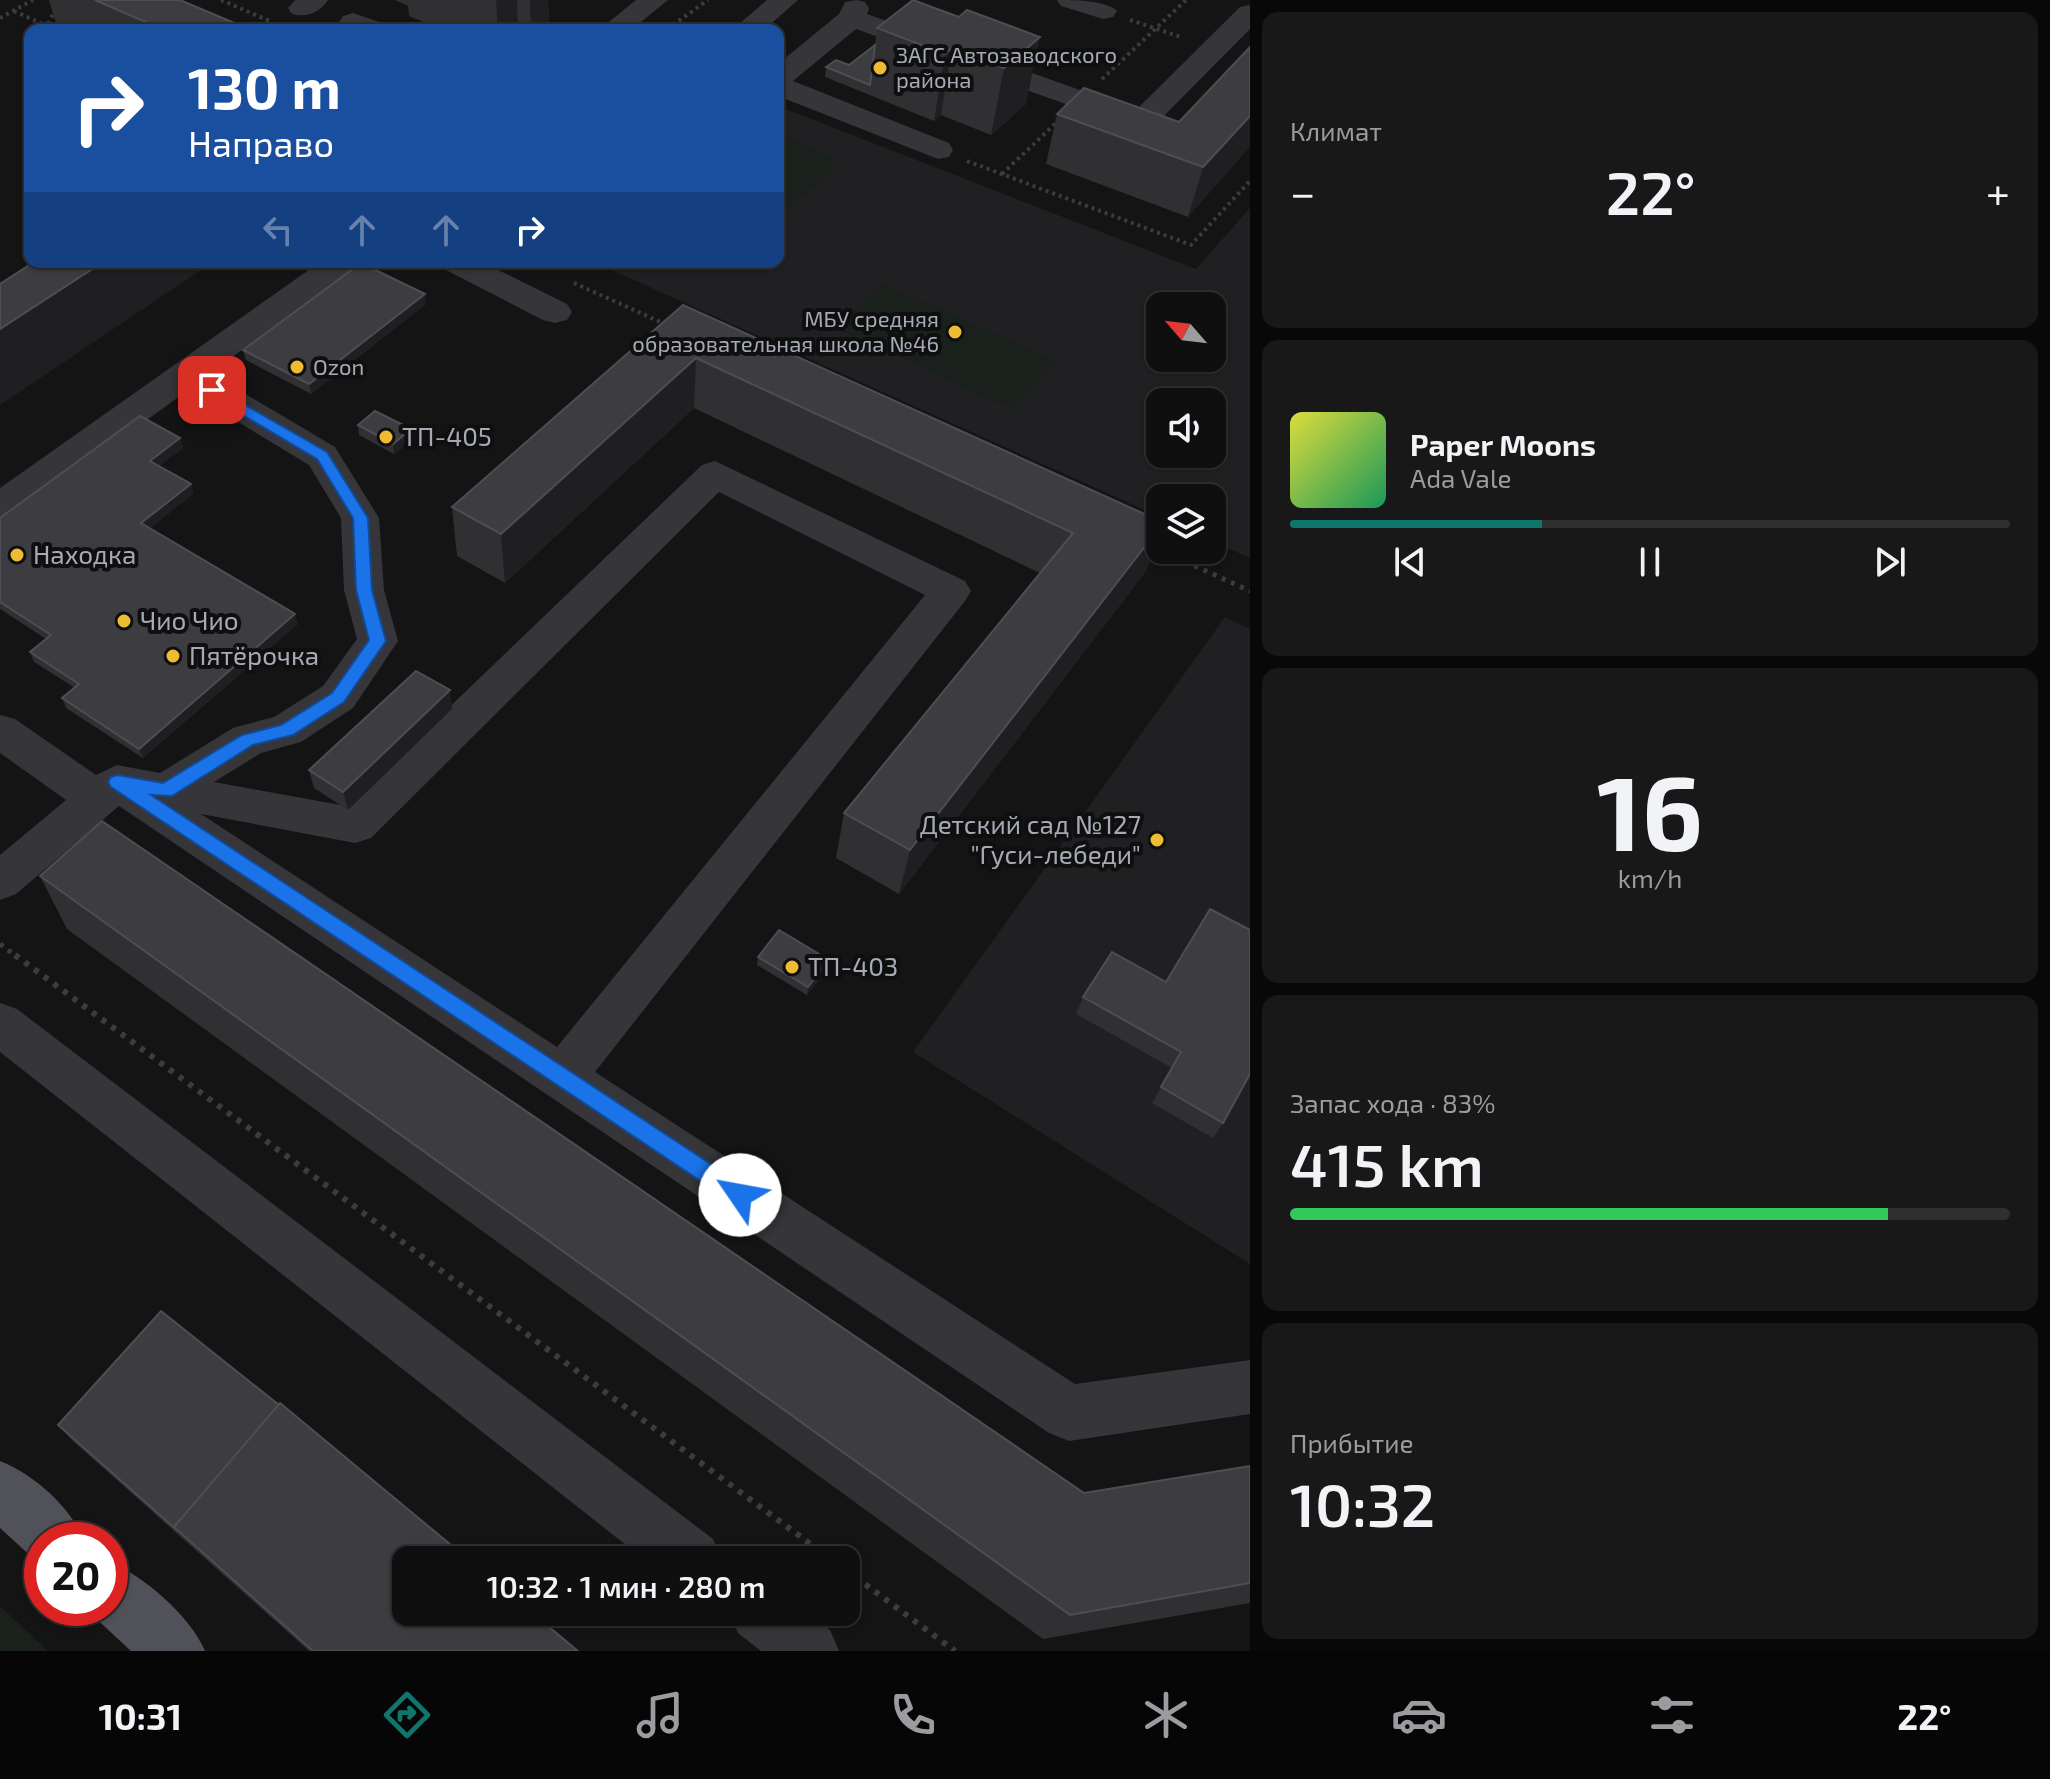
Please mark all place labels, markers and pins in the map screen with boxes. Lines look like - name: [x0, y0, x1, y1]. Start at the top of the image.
- place label: ЗАГС Автозаводского района: [896, 41, 1117, 92]
- marker: ЗАГС Автозаводского района: [871, 59, 889, 77]
- place label: МБУ средняя образовательная школа №46: [632, 305, 939, 356]
- marker: МБУ средняя образовательная школа №46: [946, 323, 964, 341]
- place label: Ozon: [313, 353, 364, 379]
- pin: [178, 356, 246, 424]
- marker: Ozon: [288, 358, 306, 376]
- place label: ТП-405: [402, 420, 492, 451]
- marker: ТП-405: [377, 428, 395, 446]
- place label: Находка: [33, 538, 136, 569]
- marker: Находка: [8, 546, 26, 564]
- place label: Чио Чио: [140, 604, 239, 635]
- marker: Чио Чио: [115, 612, 133, 630]
- place label: Пятёрочка: [189, 639, 319, 670]
- marker: Пятёрочка: [164, 647, 182, 665]
- place label: Детский сад №127 "Гуси-лебеди": [920, 808, 1141, 870]
- marker: Детский сад №127 "Гуси-лебеди": [1148, 831, 1166, 849]
- place label: ТП-403: [808, 950, 898, 981]
- marker: ТП-403: [783, 958, 801, 976]

